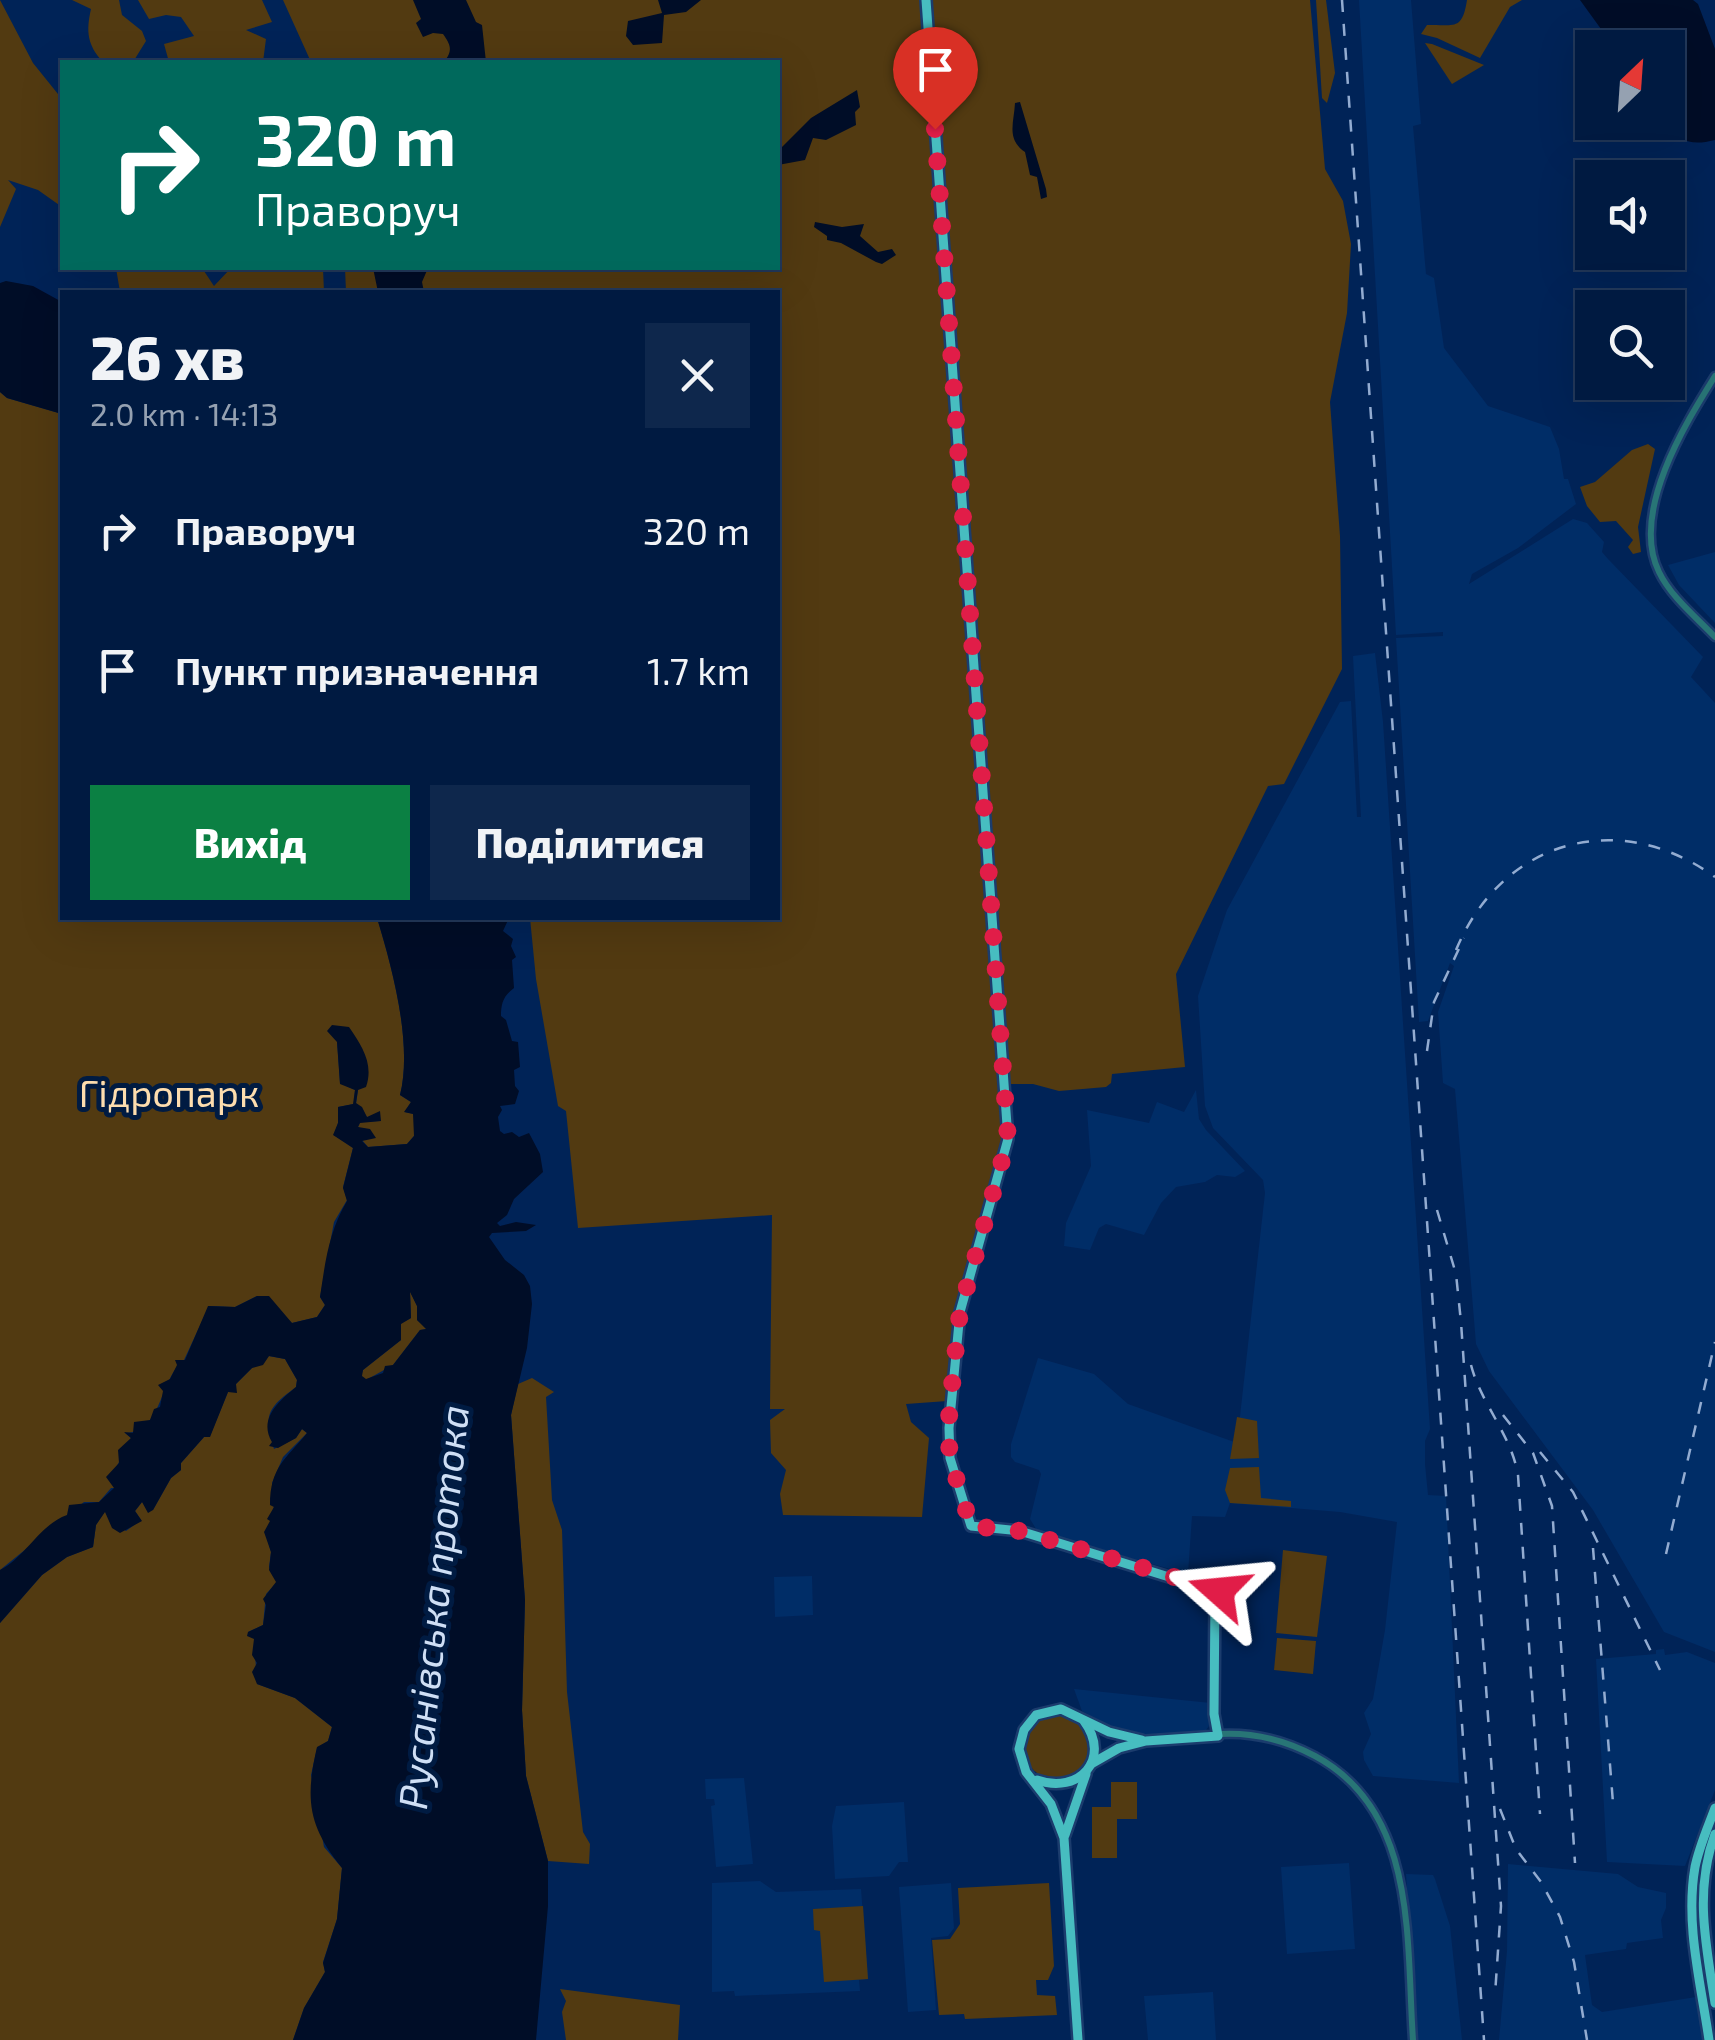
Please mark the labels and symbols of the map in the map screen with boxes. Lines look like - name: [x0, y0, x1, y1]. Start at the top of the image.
- pin: [893, 27, 978, 130]
- north arrow: [1575, 30, 1685, 140]
- park label: Гідропарк: [79, 1069, 259, 1115]
- water label: Русанівська протока: [387, 1403, 477, 1811]
- position arrow: [1167, 1539, 1271, 1643]

